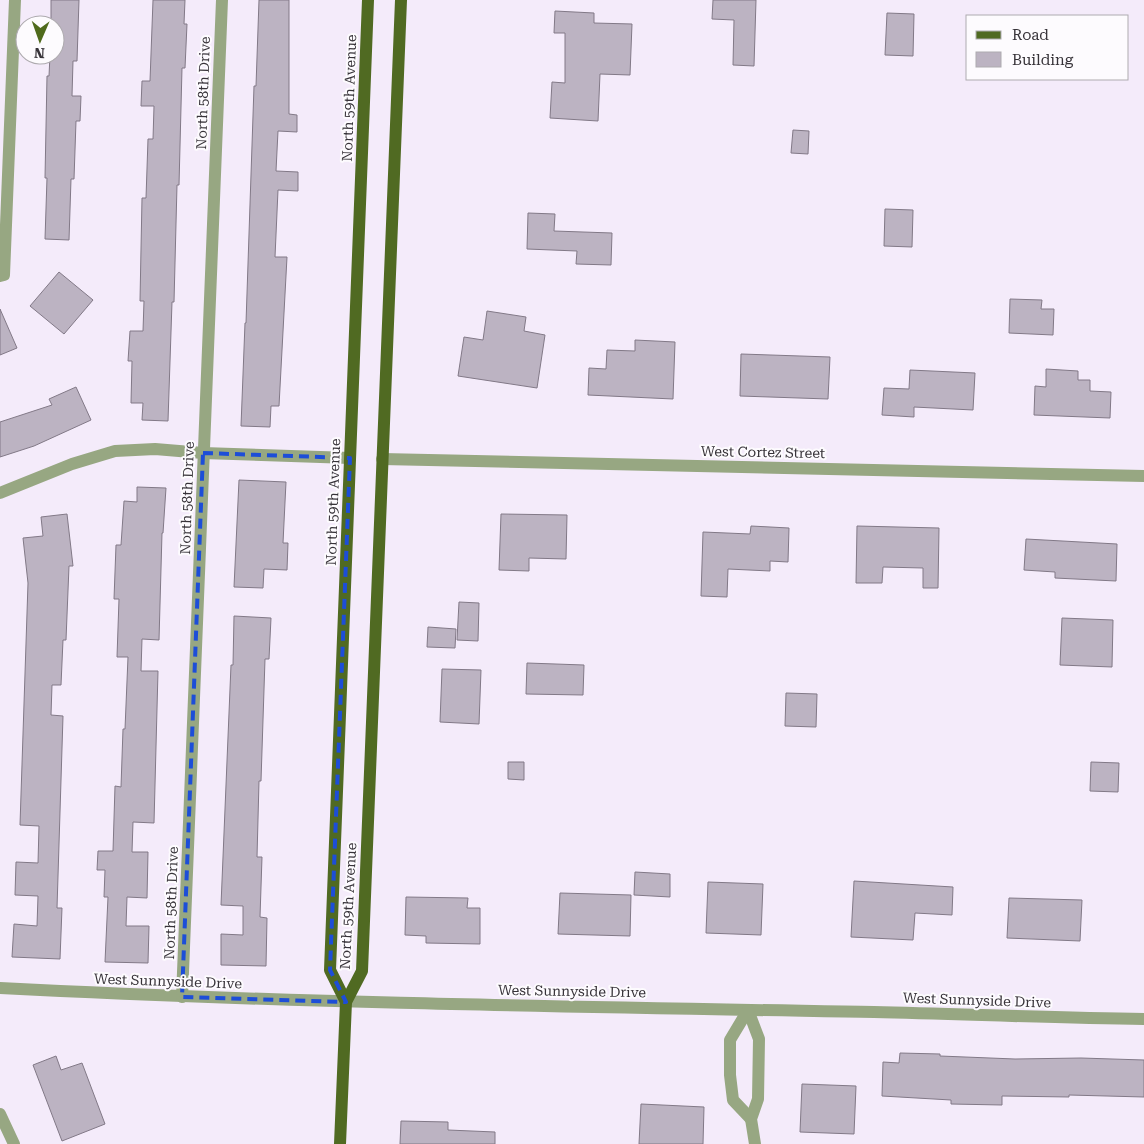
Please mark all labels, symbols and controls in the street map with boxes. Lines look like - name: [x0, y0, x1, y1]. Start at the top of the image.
- north arrow: [15, 15, 65, 65]
- legend: [966, 15, 1129, 80]
- text: Road: [1012, 26, 1049, 44]
- street label: North 59th Avenue: [339, 34, 359, 162]
- street label: North 58th Drive: [193, 36, 213, 150]
- text: N: [34, 45, 45, 61]
- text: Building: [1012, 51, 1074, 69]
- street label: North 59th Avenue: [323, 438, 343, 566]
- street label: North 58th Drive: [177, 441, 197, 555]
- street label: West Cortez Street: [701, 443, 825, 461]
- street label: North 59th Avenue: [337, 842, 359, 970]
- street label: North 58th Drive: [161, 846, 181, 960]
- street label: West Sunnyside Drive: [94, 970, 243, 992]
- street label: West Sunnyside Drive: [498, 982, 646, 1000]
- street label: West Sunnyside Drive: [903, 989, 1052, 1011]

